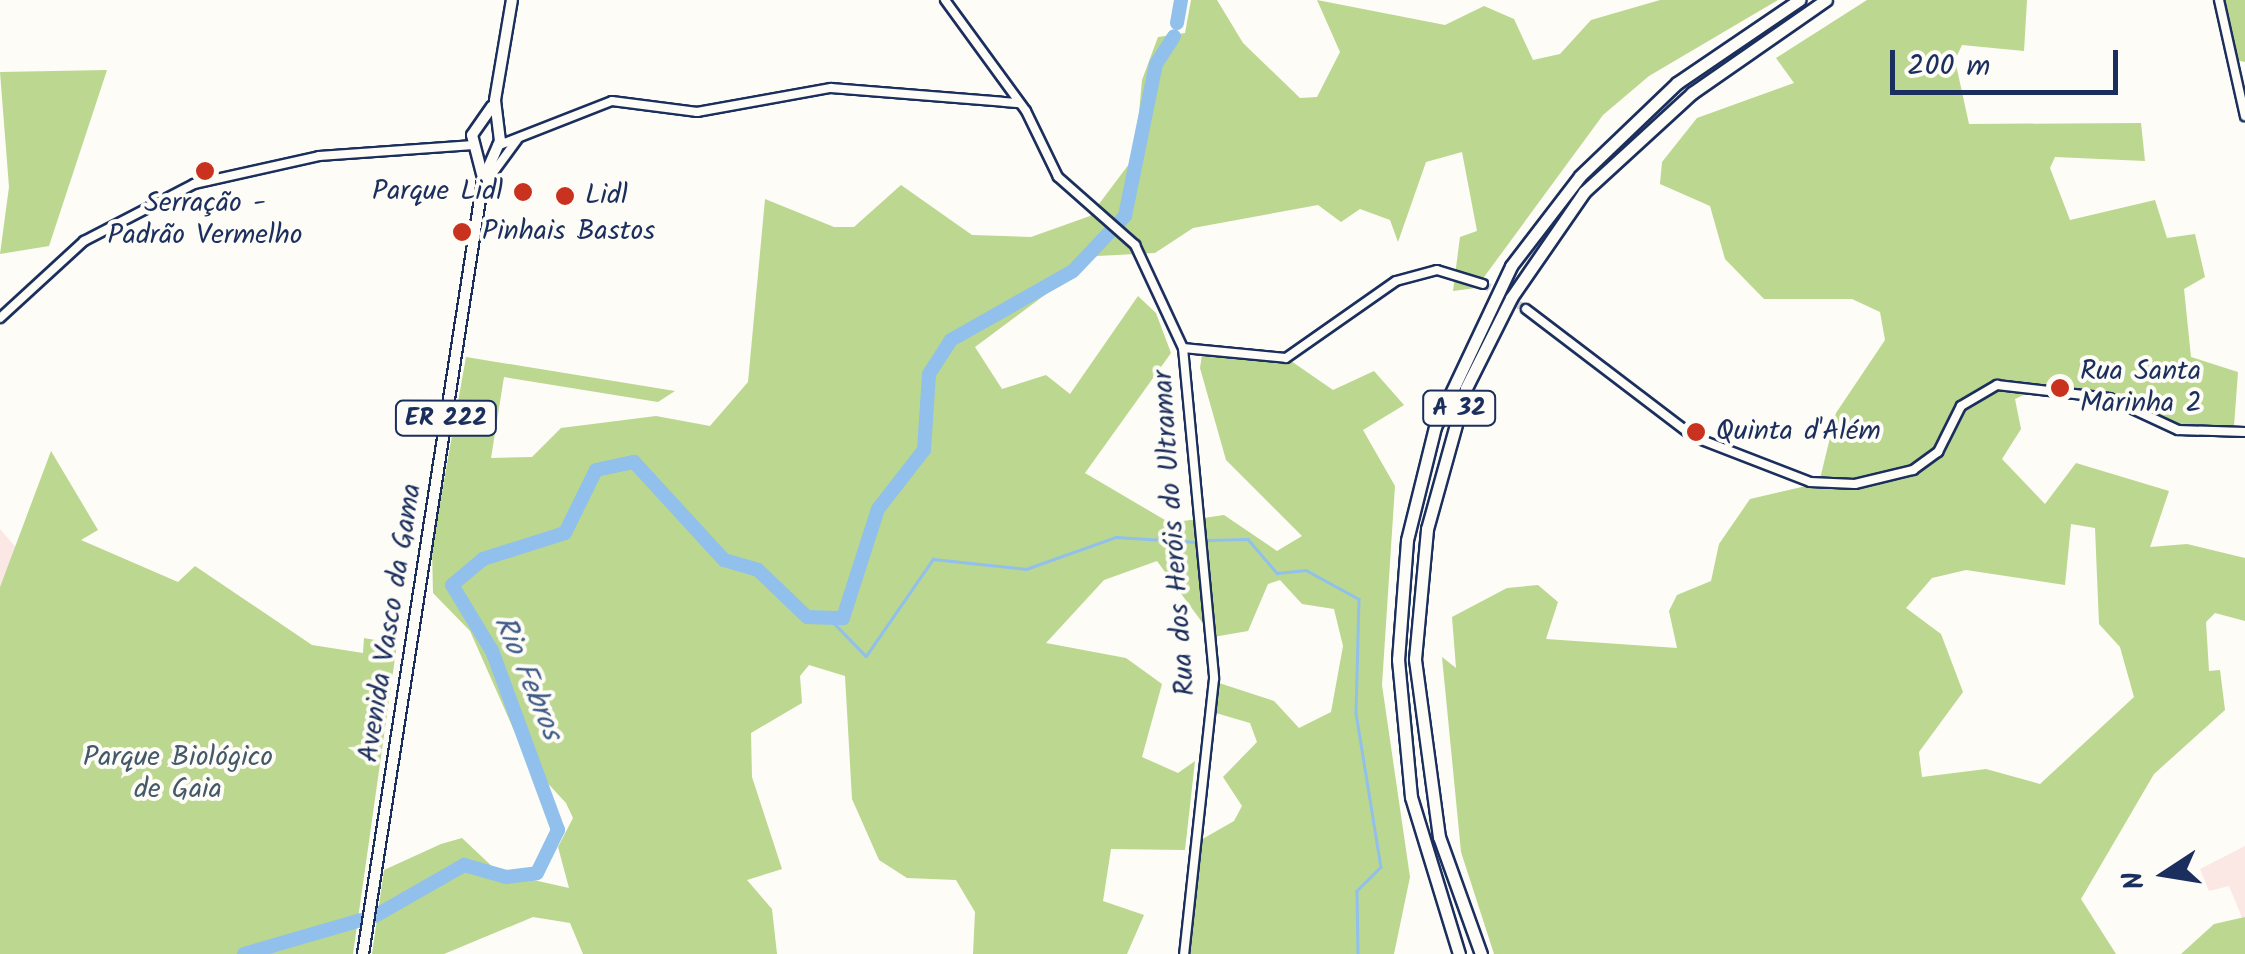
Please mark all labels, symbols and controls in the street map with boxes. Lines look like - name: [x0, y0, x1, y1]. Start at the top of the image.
- scale bar: [1895, 30, 2122, 92]
- text: 200 m: [1907, 43, 1990, 91]
- marker: Serração - Padrão Vermelho: [194, 160, 216, 182]
- place label: Parque Lidl: [372, 175, 503, 209]
- place label: Lidl: [585, 179, 628, 213]
- marker: Parque Lidl: [512, 181, 534, 203]
- marker: Lidl: [554, 185, 576, 207]
- place label: Serração - Padrão Vermelho: [108, 187, 302, 253]
- place label: Pinhais Bastos: [482, 215, 655, 249]
- marker: Pinhais Bastos: [451, 221, 473, 243]
- place label: Rua Santa Marinha 2: [2080, 355, 2202, 421]
- street label: Rua dos Heróis do Ultramar: [1147, 369, 1203, 697]
- marker: Rua Santa Marinha 2: [2049, 377, 2071, 399]
- road number: A 32: [1422, 388, 1496, 428]
- road number: ER 222: [394, 398, 498, 438]
- place label: Quinta d'Além: [1716, 415, 1881, 449]
- marker: Quinta d'Além: [1685, 421, 1707, 443]
- street label: Avenida Vasco da Gama: [352, 481, 430, 765]
- water label: Rio Febros: [485, 610, 569, 746]
- park label: Parque Biológico de Gaia: [83, 741, 273, 807]
- north arrow: [2115, 824, 2215, 924]
- text: N: [2111, 867, 2159, 894]

